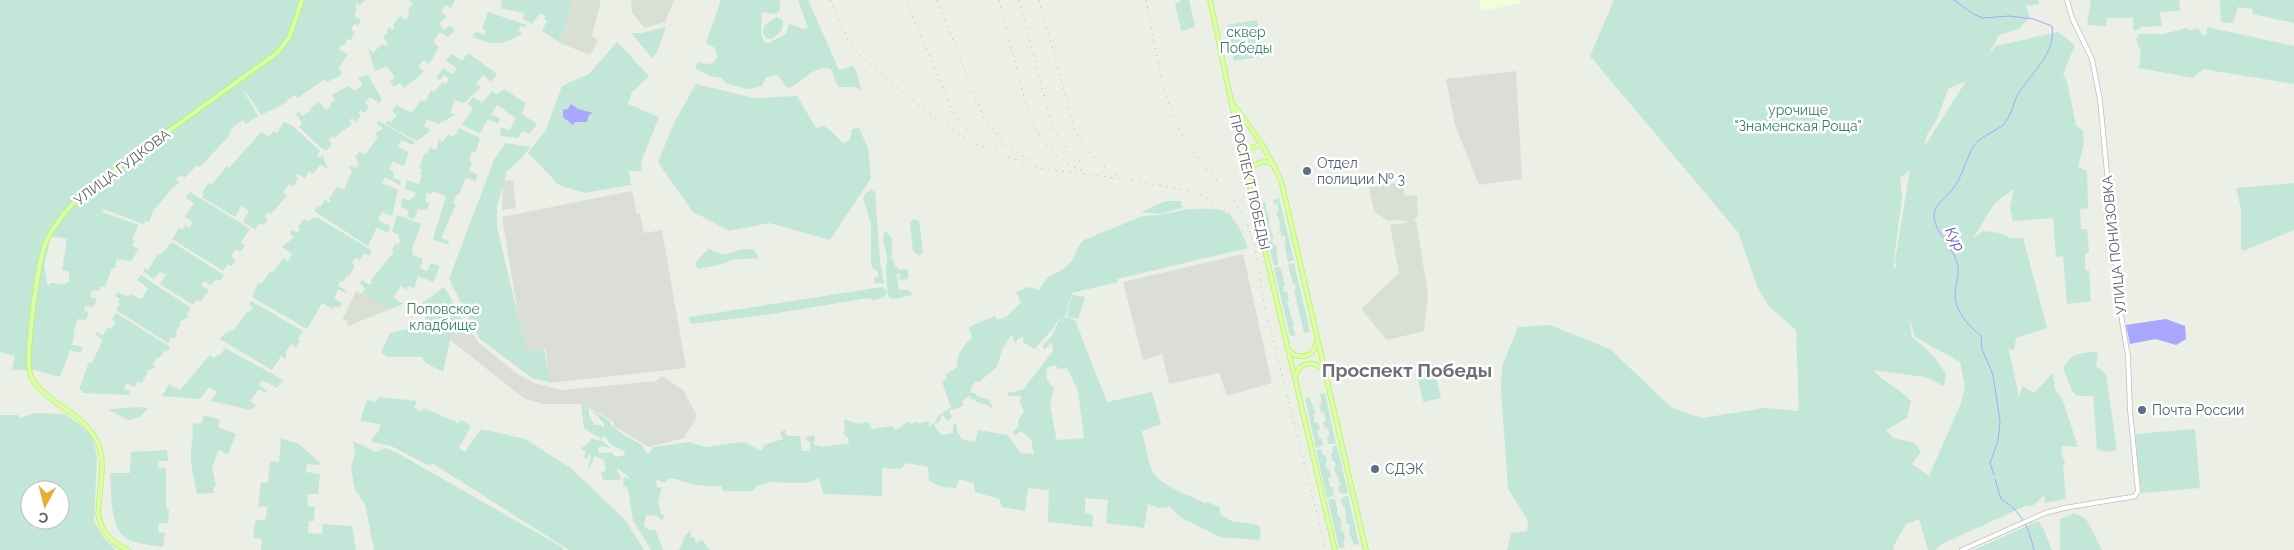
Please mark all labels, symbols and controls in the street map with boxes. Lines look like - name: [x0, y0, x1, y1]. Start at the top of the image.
- park label: сквер Победы: [1220, 24, 1272, 56]
- park label: урочище "Знаменская Роща": [1734, 102, 1862, 134]
- street label: ПРОСПЕКТ ПОБЕДЫ: [1227, 113, 1273, 251]
- street label: УЛИЦА ГУДКОВА: [71, 125, 174, 208]
- place label: Отдел полиции № 3: [1317, 155, 1405, 187]
- marker: Отдел полиции № 3: [1301, 165, 1313, 177]
- street label: УЛИЦА ПОНИЗОВКА: [2099, 174, 2129, 315]
- water label: Кур: [1941, 224, 1969, 254]
- park label: Поповское кладбище: [406, 301, 480, 333]
- district label: Проспект Победы: [1322, 359, 1492, 381]
- place label: Почта России: [2152, 402, 2244, 418]
- marker: Почта России: [2136, 404, 2148, 416]
- place label: СДЭК: [1385, 461, 1424, 477]
- marker: СДЭК: [1369, 463, 1381, 475]
- north arrow: [20, 480, 70, 530]
- text: С: [37, 509, 49, 526]

